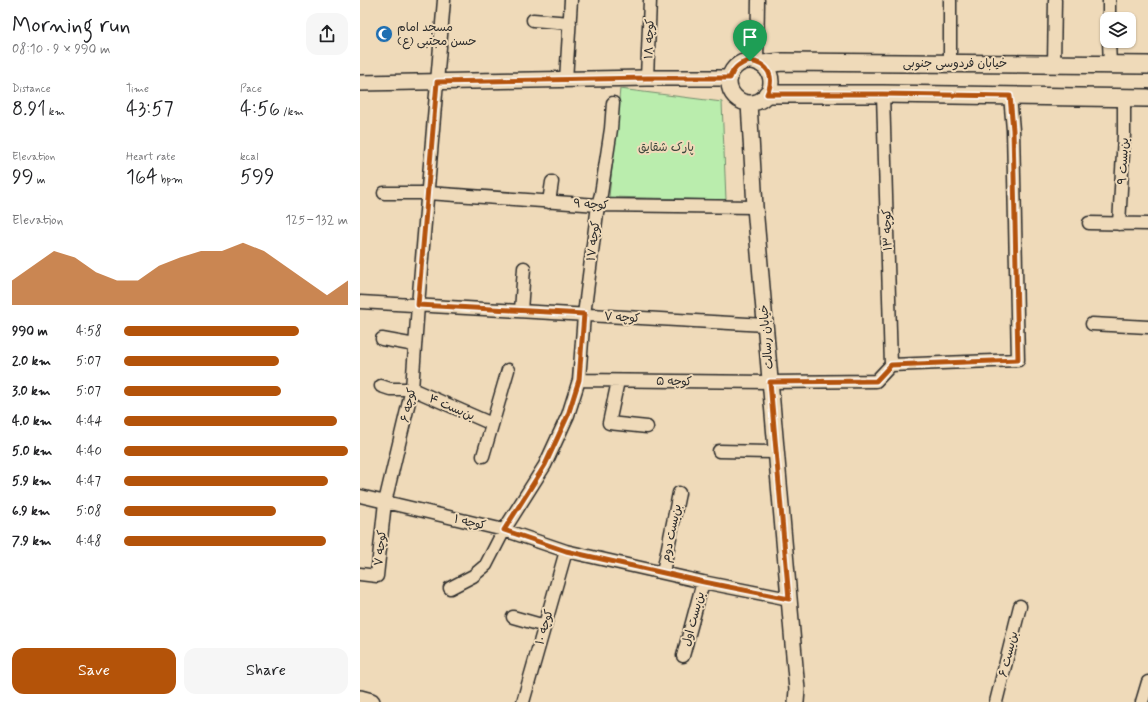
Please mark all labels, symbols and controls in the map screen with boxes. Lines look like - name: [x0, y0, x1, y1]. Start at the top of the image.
- text: Morning run: [12, 12, 131, 40]
- map controls: [1100, 12, 1136, 48]
- button: layers: [1100, 12, 1136, 48]
- button: share: [306, 13, 348, 55]
- street label: کوچه ۱۸: [641, 19, 659, 60]
- place label: مسجد امام حسن مجتبی (ع): [397, 20, 477, 50]
- pin: [733, 20, 767, 61]
- mosque icon: مسجد امام حسن مجتبی (ع): [374, 24, 394, 44]
- icon: arrive: [739, 26, 761, 48]
- text: 08:10 · 9 × 990 m: [12, 41, 110, 58]
- street label: خیابان فردوسی جنوبی: [903, 56, 1007, 72]
- text: Distance: [12, 82, 51, 96]
- text: Time: [126, 82, 149, 96]
- text: Pace: [240, 82, 262, 96]
- text: 8.91: [12, 96, 46, 123]
- text: 43:57: [126, 96, 174, 123]
- text: 4:56: [240, 96, 280, 123]
- text: km: [46, 105, 65, 119]
- text: /km: [280, 105, 304, 119]
- street label: بن‌بست ۹: [1115, 137, 1133, 185]
- park label: پارک شقایق: [638, 140, 694, 156]
- text: Elevation: [12, 150, 55, 164]
- text: Heart rate: [126, 150, 175, 164]
- text: kcal: [240, 150, 258, 164]
- text: 99: [12, 164, 34, 191]
- text: 164: [126, 164, 158, 191]
- text: 599: [240, 164, 274, 191]
- text: m: [34, 173, 45, 187]
- text: bpm: [158, 173, 183, 187]
- street label: کوچه ۹: [573, 196, 609, 214]
- street label: کوچه ۱۳: [879, 209, 897, 251]
- text: Elevation: [12, 212, 63, 229]
- text: 125–132 m: [285, 212, 348, 229]
- street label: کوچه ۱۷: [584, 220, 604, 262]
- street label: خیابان رسالت: [756, 304, 778, 370]
- street label: کوچه ۷: [603, 309, 640, 327]
- text: 990 m: [12, 323, 48, 340]
- text: 4:58: [76, 323, 102, 340]
- text: 2.0 km: [12, 353, 51, 370]
- text: 5:07: [76, 353, 101, 370]
- street label: کوچه ۵: [656, 374, 692, 390]
- text: 3.0 km: [12, 383, 50, 400]
- text: 5:07: [76, 383, 101, 400]
- street label: کوچه ۶: [398, 386, 420, 424]
- street label: بن‌بست ۴: [426, 391, 477, 425]
- text: 4.0 km: [12, 413, 52, 430]
- text: 4:44: [76, 413, 103, 430]
- text: 5.0 km: [12, 443, 52, 460]
- text: 4:40: [76, 443, 102, 460]
- text: 5.9 km: [12, 473, 51, 490]
- text: 4:47: [76, 473, 101, 490]
- text: 6.9 km: [12, 503, 50, 520]
- text: 5:08: [76, 503, 102, 520]
- street label: بن‌بست دوم: [658, 503, 686, 564]
- street label: کوچه ۱: [452, 512, 487, 534]
- street label: کوچه ۷: [371, 529, 391, 567]
- text: 7.9 km: [12, 533, 51, 550]
- text: 4:48: [76, 533, 102, 550]
- street label: بن‌بست اول: [679, 590, 709, 648]
- street label: کوچه ۱۰: [532, 608, 558, 647]
- street label: بن‌بست ۶: [996, 630, 1022, 679]
- button: Save: [12, 648, 176, 694]
- button: Share: [184, 648, 348, 694]

